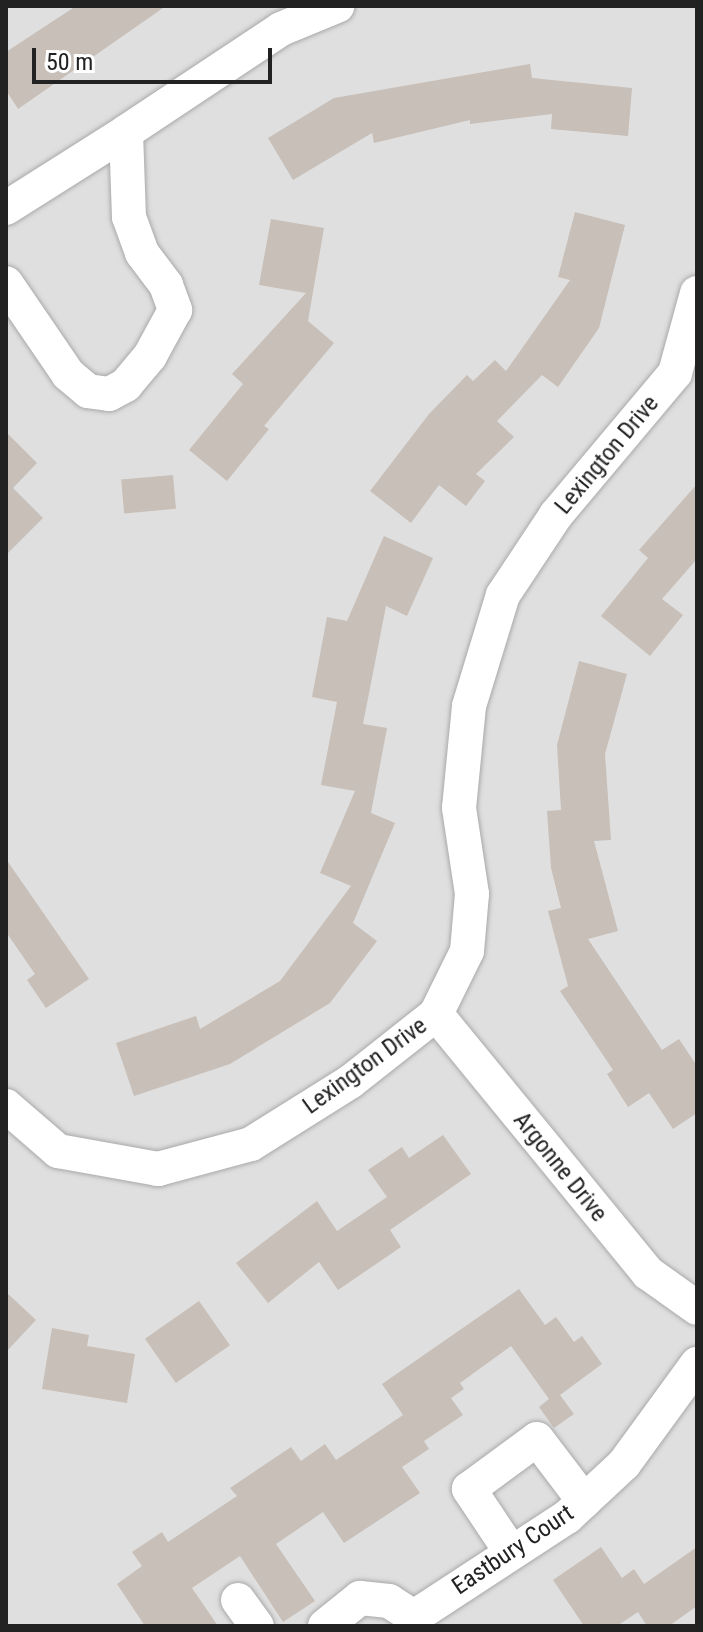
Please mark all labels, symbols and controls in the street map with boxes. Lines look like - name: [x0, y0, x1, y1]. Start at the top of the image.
- scale bar: [36, 32, 276, 82]
- text: 50 m: [46, 48, 93, 76]
- street label: Lexington Drive: [549, 390, 665, 520]
- street label: Lexington Drive: [297, 1011, 433, 1121]
- street label: Argonne Drive: [507, 1106, 613, 1228]
- street label: Eastbury Court: [447, 1499, 579, 1601]

